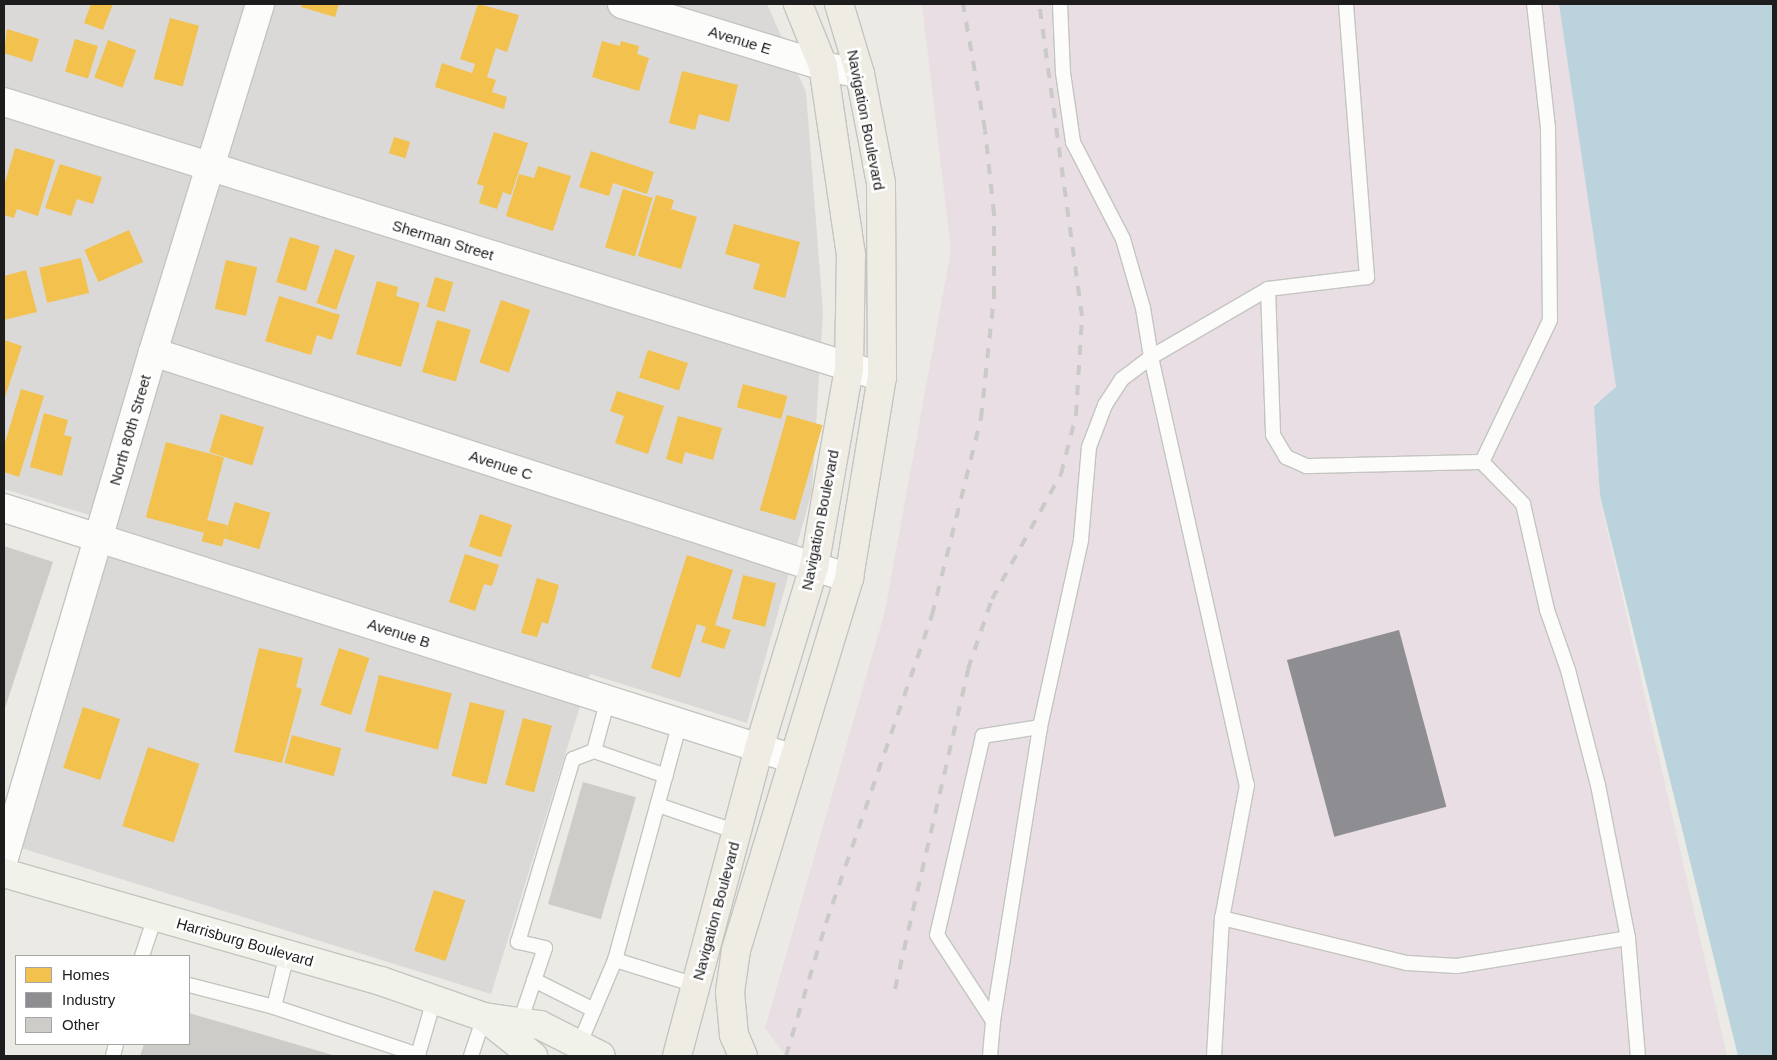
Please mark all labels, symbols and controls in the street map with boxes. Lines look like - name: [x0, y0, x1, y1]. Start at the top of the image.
- street label: Avenue E: [706, 22, 774, 58]
- street label: Navigation Boulevard: [844, 48, 888, 192]
- street label: Sherman Street: [390, 216, 496, 264]
- street label: North 80th Street: [106, 373, 154, 487]
- street label: Avenue C: [467, 446, 535, 484]
- street label: Navigation Boulevard: [798, 448, 842, 592]
- street label: Avenue B: [365, 614, 433, 652]
- street label: Navigation Boulevard: [689, 840, 743, 982]
- street label: Harrisburg Boulevard: [174, 914, 316, 970]
- legend: [15, 955, 190, 1045]
- text: Homes: [62, 966, 110, 983]
- text: Industry: [62, 991, 115, 1008]
- text: Other: [62, 1016, 100, 1033]

